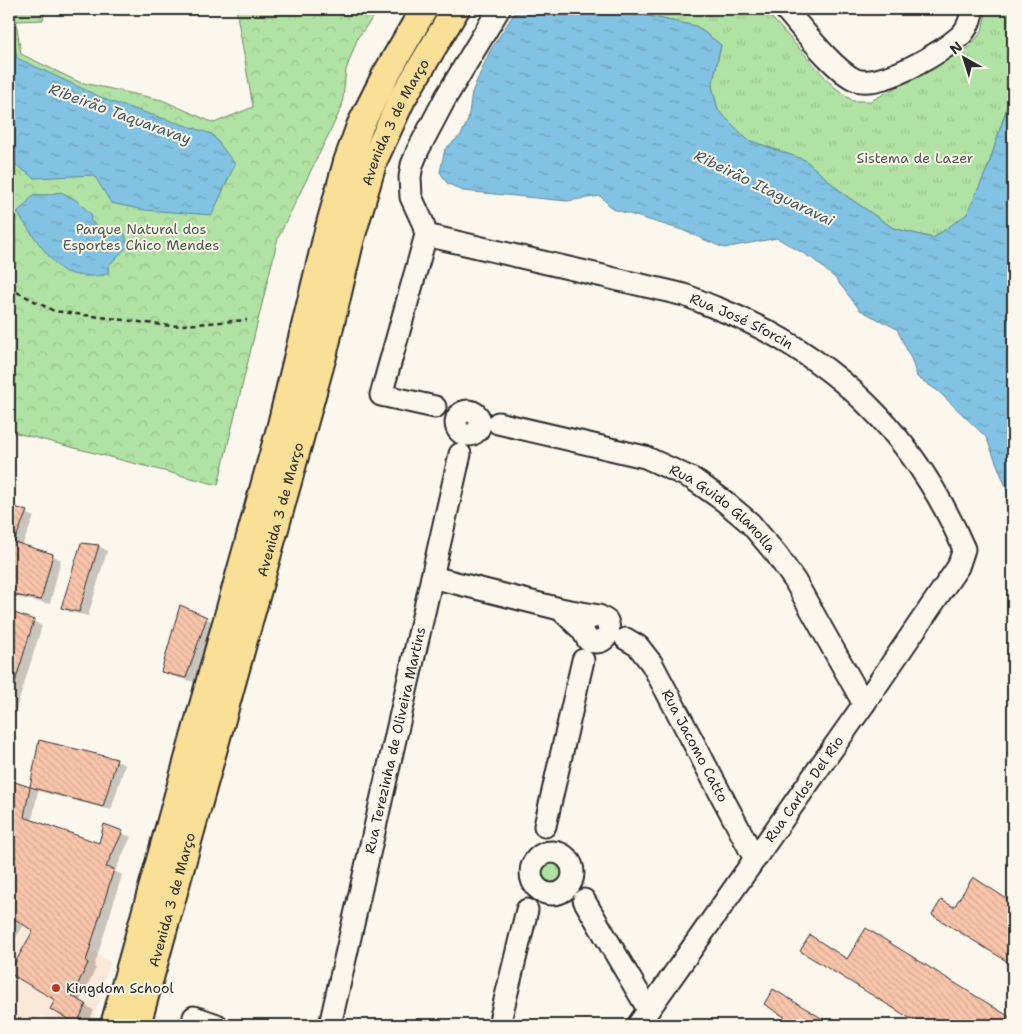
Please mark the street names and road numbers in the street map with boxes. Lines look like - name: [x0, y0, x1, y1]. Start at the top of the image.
- street label: Avenida 3 de Março: [358, 56, 433, 188]
- street label: Rua José Sforcin: [687, 289, 797, 353]
- street label: Avenida 3 de Março: [253, 440, 307, 579]
- street label: Rua Guido Glanolla: [667, 460, 780, 556]
- street label: Rua Terezinha de Oliveira Martins: [360, 625, 429, 855]
- street label: Rua Jacomo Catto: [658, 686, 732, 805]
- street label: Rua Carlos Del Rio: [761, 732, 847, 846]
- street label: Avenida 3 de Março: [145, 831, 199, 969]

